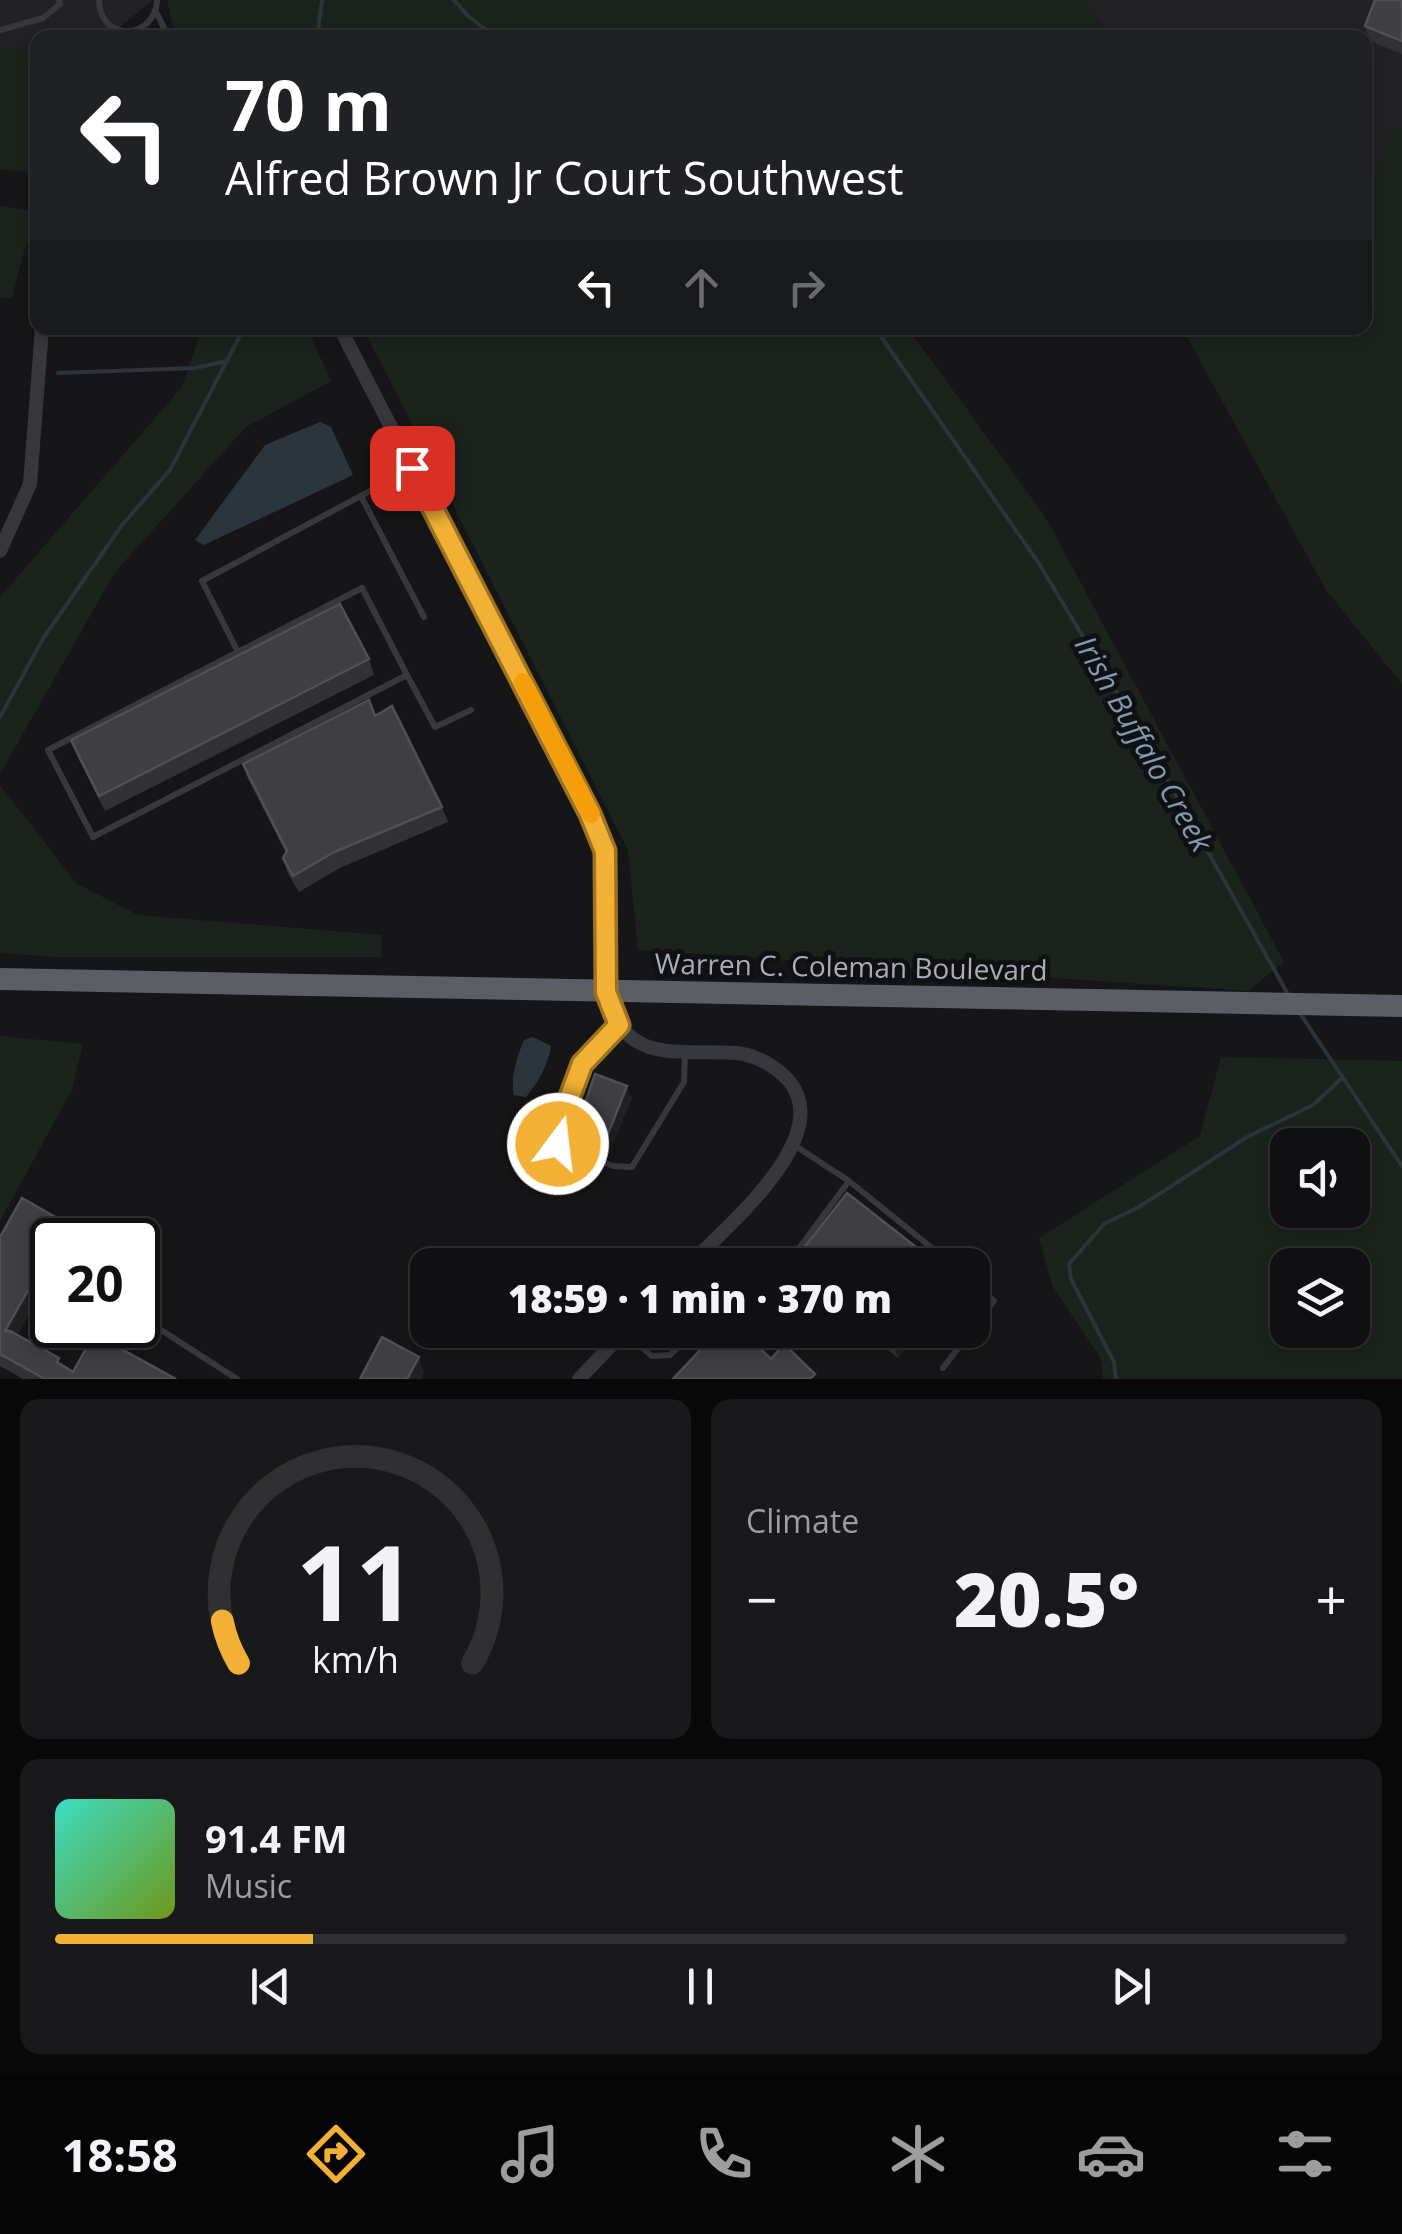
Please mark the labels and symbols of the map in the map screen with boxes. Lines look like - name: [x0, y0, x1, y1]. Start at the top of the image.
- pin: [370, 426, 455, 511]
- water label: Irish Buffalo Creek: [1066, 628, 1223, 860]
- street label: Warren C. Coleman Boulevard: [654, 944, 1048, 988]
- position arrow: [506, 1092, 610, 1196]
- speed limit sign: 20: [30, 1218, 160, 1348]

